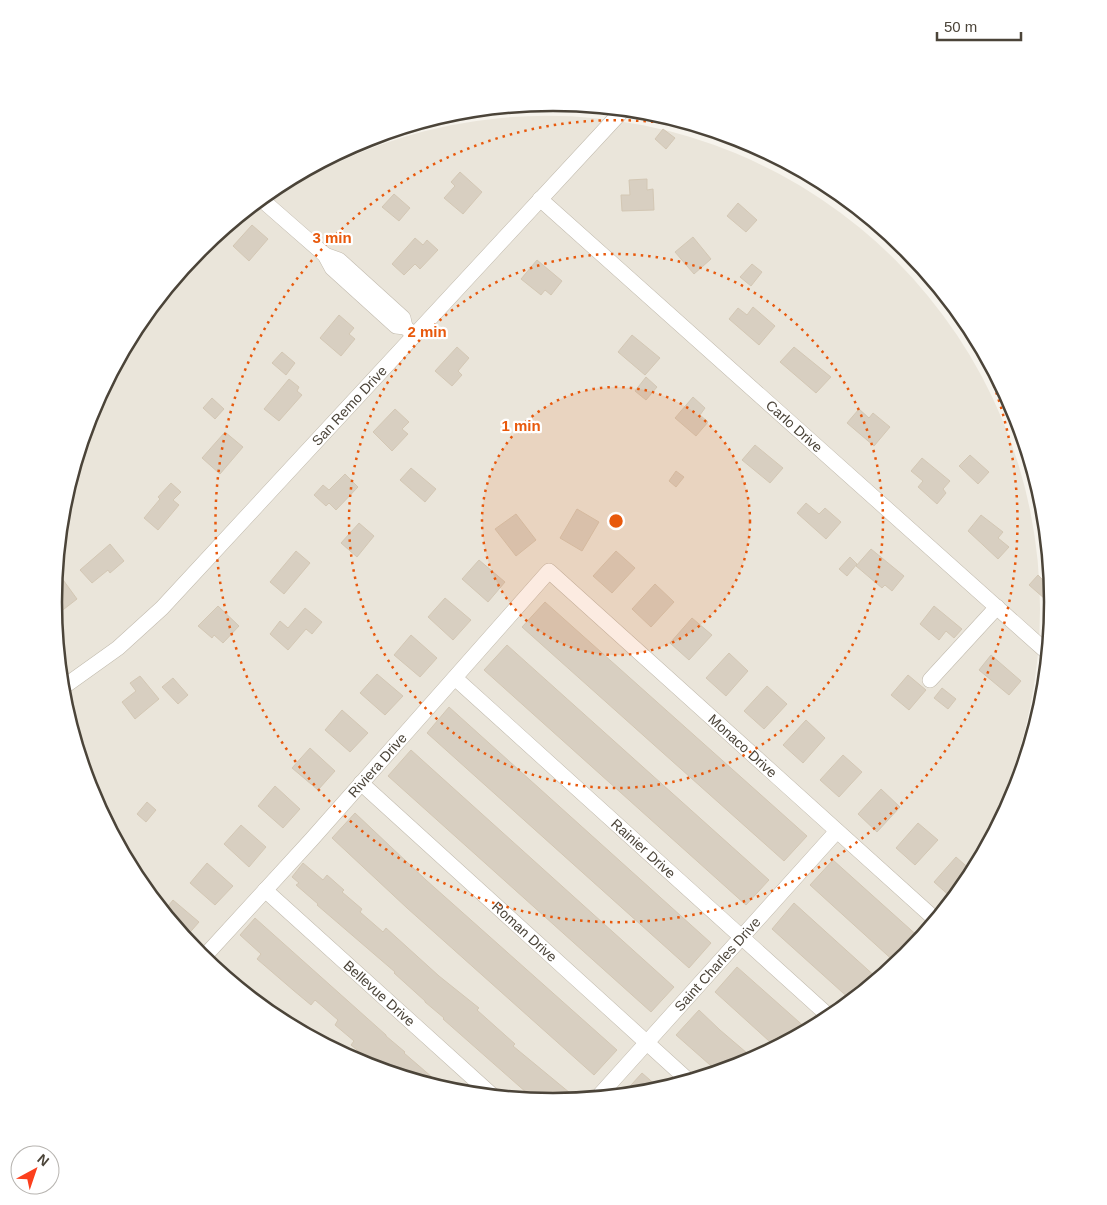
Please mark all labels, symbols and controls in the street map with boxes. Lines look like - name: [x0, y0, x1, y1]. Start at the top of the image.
- scale bar: [937, 10, 1021, 42]
- text: 50 m: [944, 18, 977, 35]
- text: 3 min: [312, 229, 352, 246]
- text: 2 min: [407, 323, 447, 340]
- street label: San Remo Drive: [309, 362, 390, 449]
- street label: Carlo Drive: [763, 397, 826, 456]
- text: 1 min: [501, 417, 541, 434]
- centre of rings: [607, 512, 625, 530]
- street label: Monaco Drive: [705, 711, 780, 781]
- street label: Riviera Drive: [345, 730, 410, 800]
- street label: Rainier Drive: [608, 815, 679, 882]
- street label: Roman Drive: [489, 898, 560, 965]
- street label: Saint Charles Drive: [671, 914, 764, 1014]
- street label: Bellevue Drive: [340, 957, 418, 1030]
- north arrow: [10, 1145, 60, 1195]
- text: N: [34, 1151, 52, 1169]

